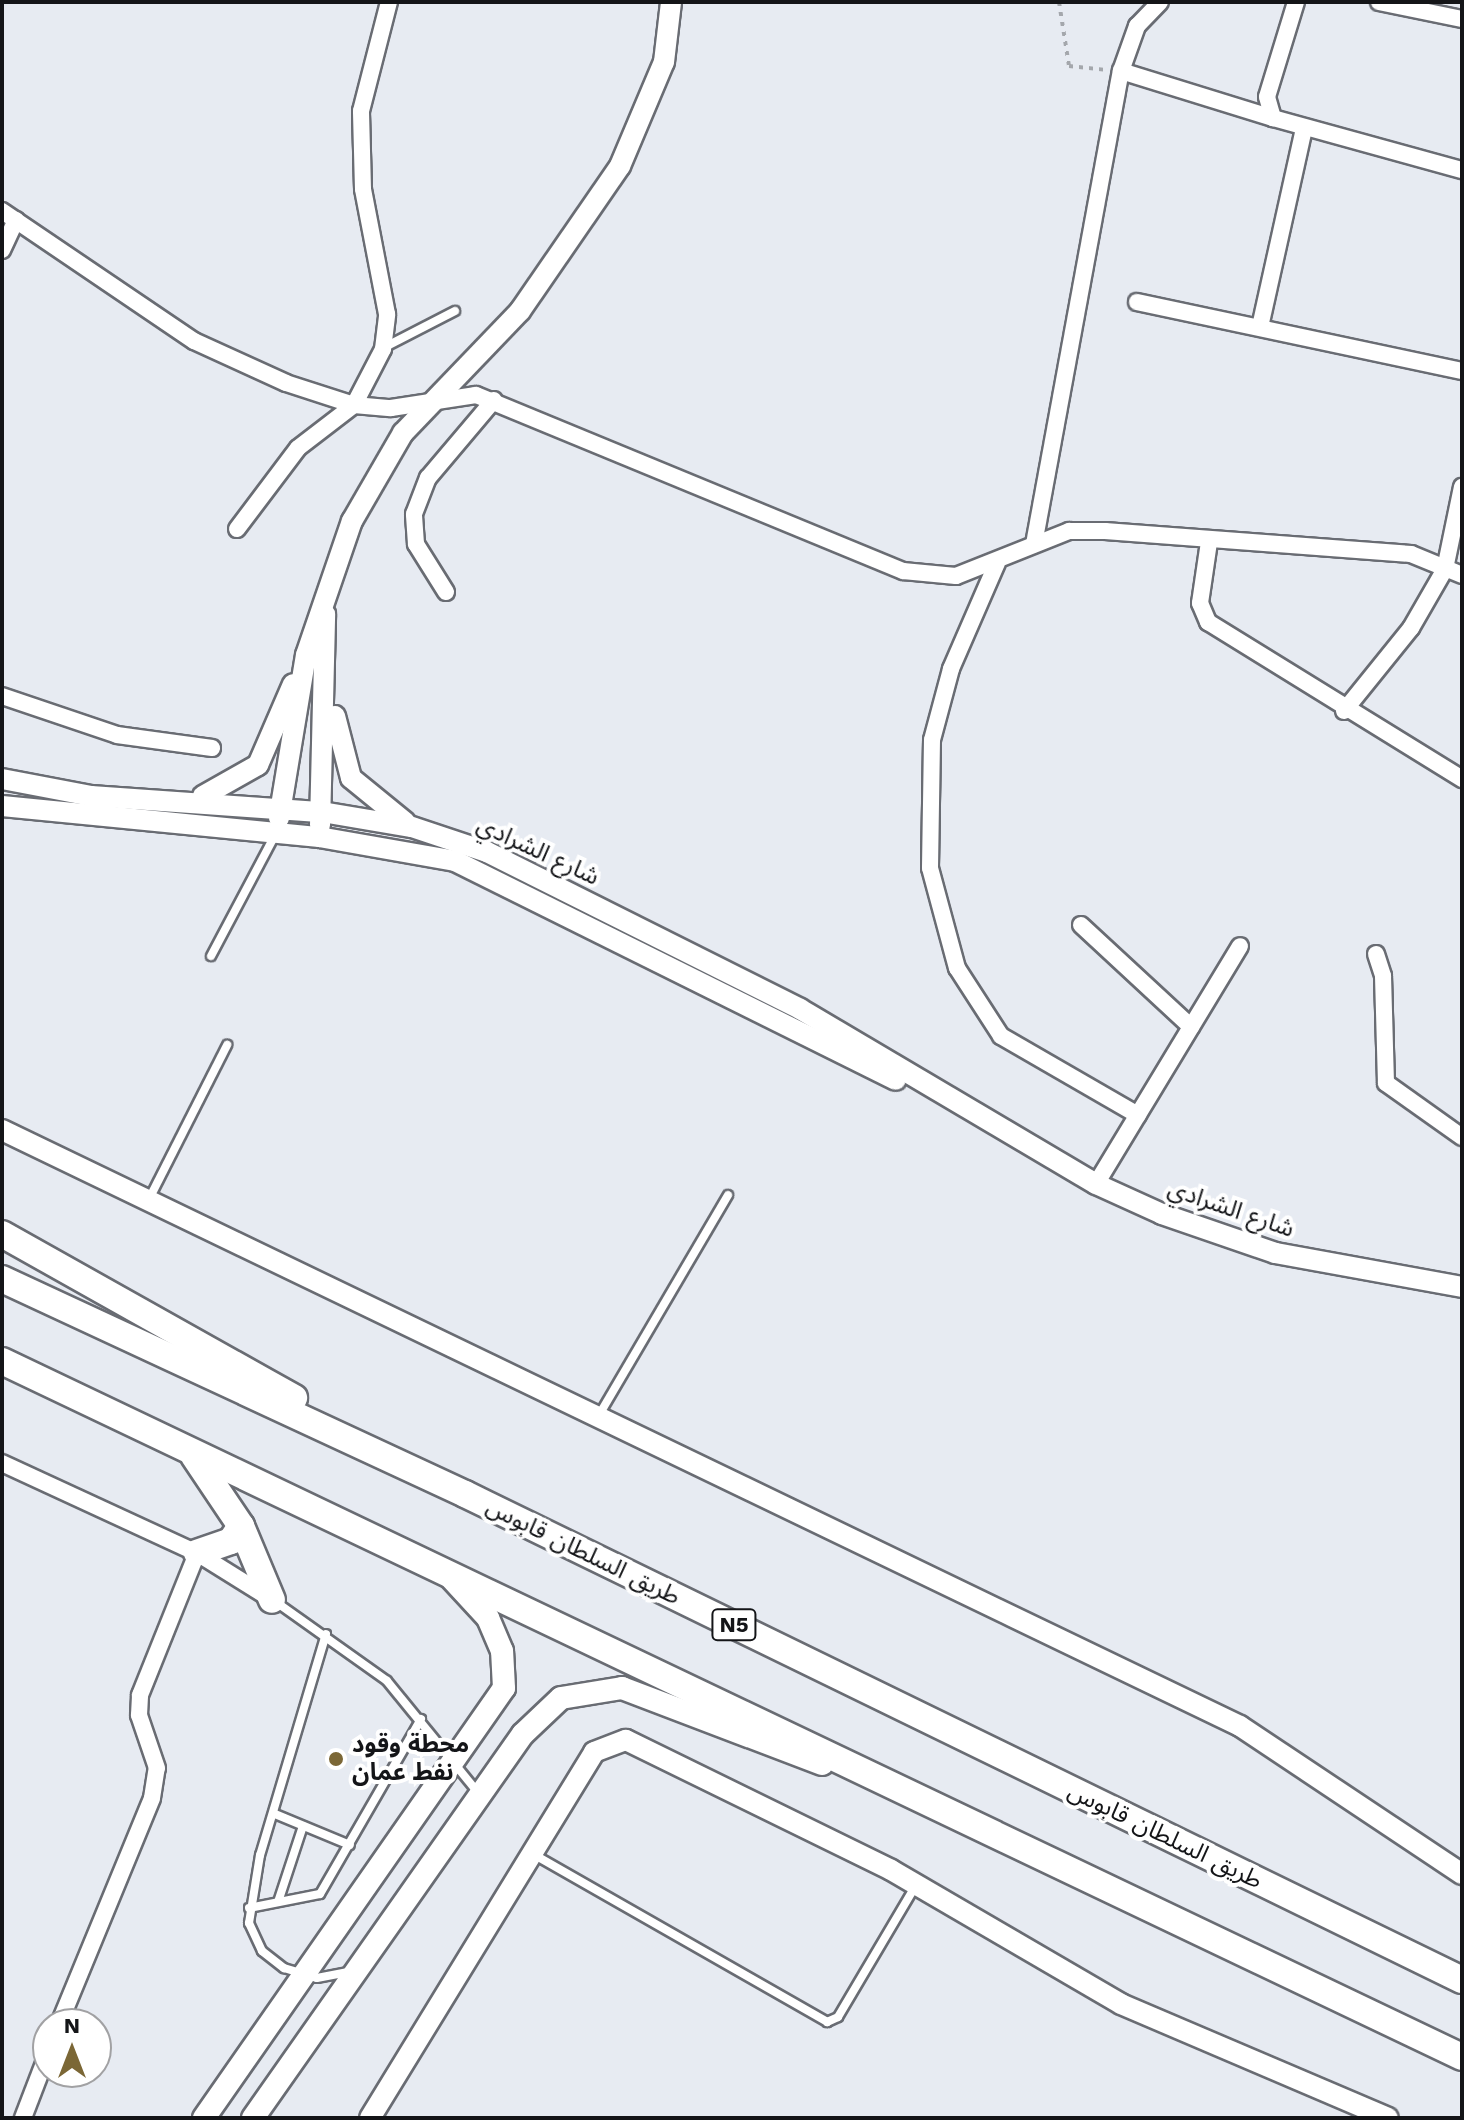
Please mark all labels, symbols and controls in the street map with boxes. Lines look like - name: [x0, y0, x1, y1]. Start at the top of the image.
- street label: شارع الشرادي: [472, 810, 604, 892]
- street label: شارع الشرادي: [1164, 1174, 1298, 1244]
- street label: طريق السلطان قابوس: [481, 1492, 685, 1612]
- road number: N5: [710, 1607, 758, 1643]
- place label: محطة وقود نفط عمان: [352, 1731, 469, 1787]
- marker: محطة وقود نفط عمان: [327, 1750, 345, 1768]
- street label: طريق السلطان قابوس: [1063, 1776, 1267, 1896]
- north arrow: [32, 2008, 112, 2088]
- text: N: [64, 2013, 80, 2038]

